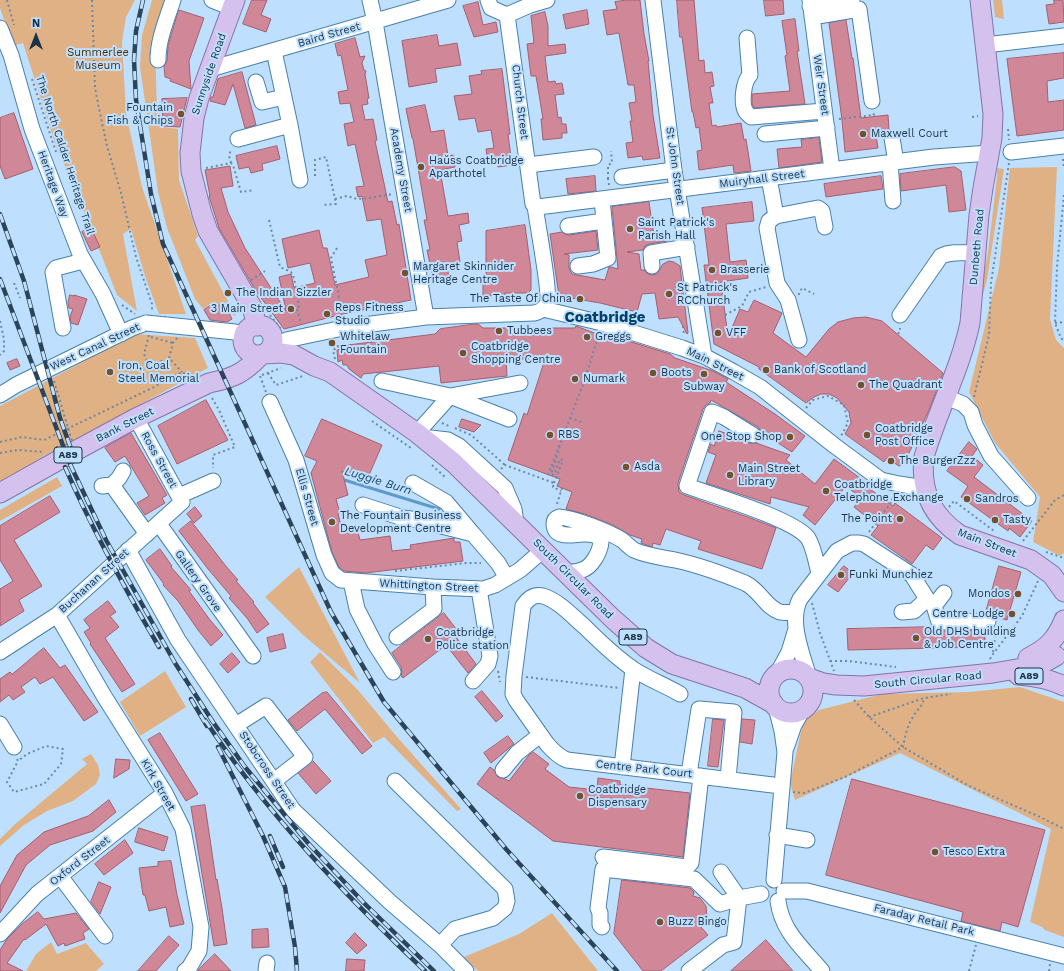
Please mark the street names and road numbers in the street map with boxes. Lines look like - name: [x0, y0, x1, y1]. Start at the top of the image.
- street label: Baird Street: [296, 20, 362, 50]
- street label: Sunnyside Road: [189, 32, 229, 116]
- street label: Weir Street: [810, 54, 832, 116]
- street label: Church Street: [509, 64, 531, 140]
- street label: The North Calder Heritage Trail: [33, 73, 97, 237]
- street label: St John Street: [663, 126, 687, 206]
- street label: Academy Street: [387, 127, 415, 213]
- street label: Heritage Way: [35, 149, 71, 219]
- street label: Muiryhall Street: [719, 167, 805, 191]
- street label: Dunbeth Road: [967, 208, 987, 286]
- street label: West Canal Street: [48, 320, 142, 374]
- street label: Main Street: [684, 344, 746, 384]
- street label: Bank Street: [94, 405, 156, 445]
- street label: Ross Street: [138, 430, 180, 490]
- road number: A89: [54, 447, 82, 463]
- street label: Ellis Street: [292, 467, 322, 527]
- street label: Main Street: [956, 526, 1018, 560]
- street label: South Circular Road: [530, 536, 616, 622]
- street label: Buchanan Street: [56, 546, 132, 616]
- street label: Gallery Grove: [172, 548, 224, 614]
- street label: Whittington Street: [379, 577, 479, 595]
- road number: A89: [619, 629, 647, 645]
- road number: A89: [1015, 668, 1043, 684]
- street label: South Circular Road: [874, 669, 982, 691]
- street label: Stobcross Street: [236, 729, 298, 811]
- street label: Kirk Street: [138, 757, 178, 813]
- street label: Centre Park Court: [595, 757, 693, 781]
- street label: Oxford Street: [47, 833, 113, 889]
- street label: Faraday Retail Park: [872, 901, 976, 939]

